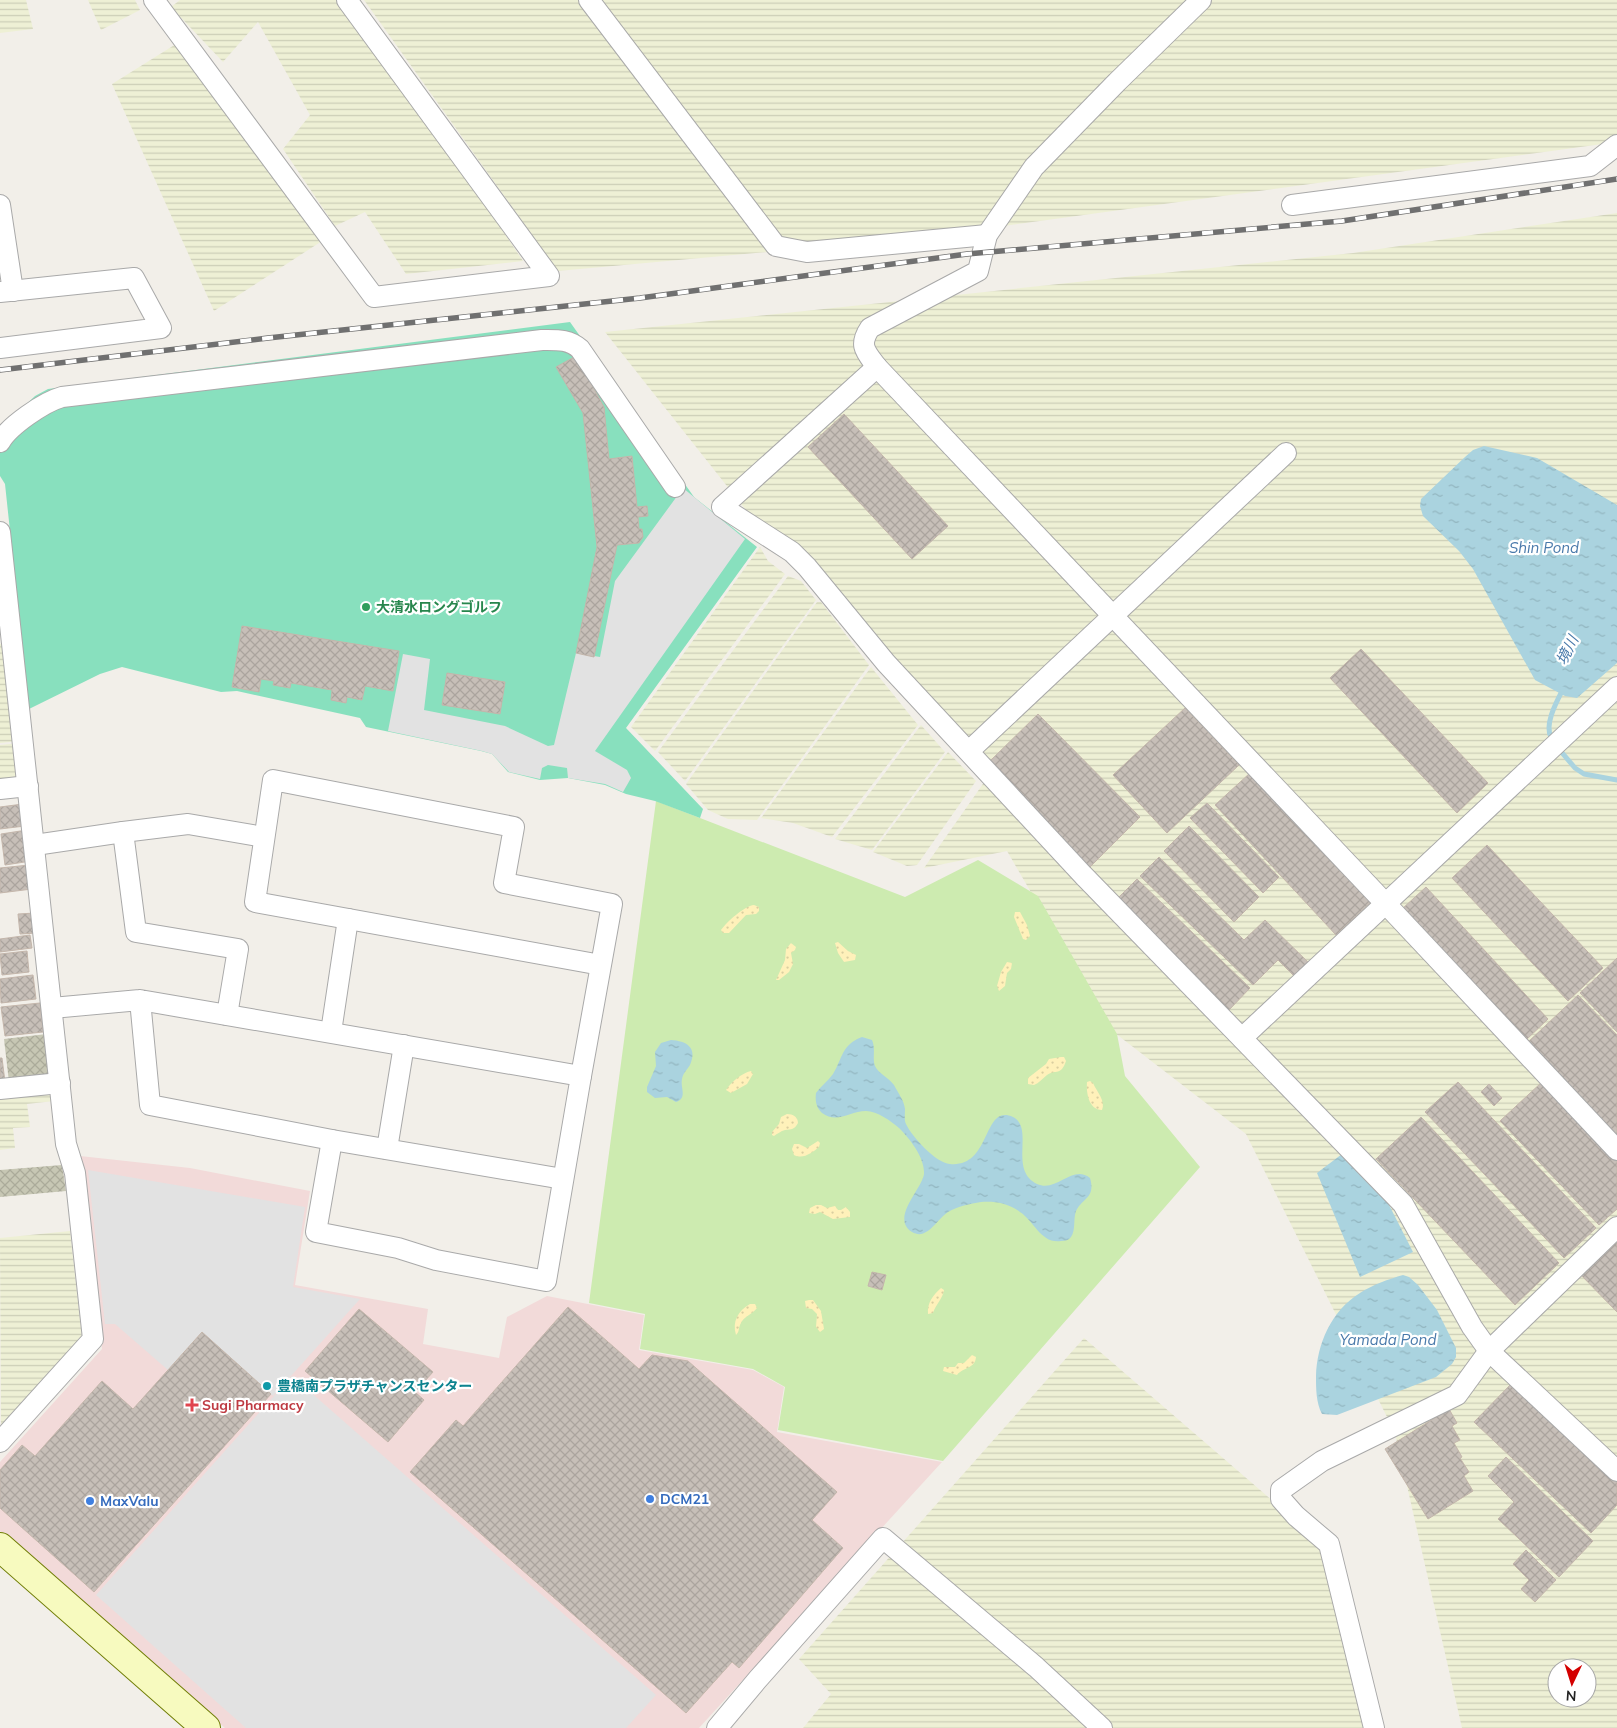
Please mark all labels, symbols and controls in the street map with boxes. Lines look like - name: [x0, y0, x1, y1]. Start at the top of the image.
- water label: Shin Pond: [1509, 538, 1579, 557]
- place label: 大清水ロングゴルフ: [376, 598, 502, 616]
- marker: 大清水ロングゴルフ: [360, 601, 372, 613]
- water label: 境川: [1552, 631, 1583, 668]
- water label: Yamada Pond: [1340, 1330, 1436, 1349]
- place label: 豊橋南プラザチャンスセンター: [277, 1377, 473, 1395]
- marker: 豊橋南プラザチャンスセンター: [261, 1380, 273, 1392]
- place label: Sugi Pharmacy: [202, 1396, 304, 1414]
- marker: Sugi Pharmacy: [186, 1399, 198, 1411]
- place label: DCM21: [660, 1490, 709, 1508]
- place label: MaxValu: [100, 1492, 158, 1510]
- marker: DCM21: [644, 1493, 656, 1505]
- marker: MaxValu: [84, 1495, 96, 1507]
- north arrow: [1547, 1658, 1597, 1708]
- text: N: [1565, 1687, 1577, 1705]

